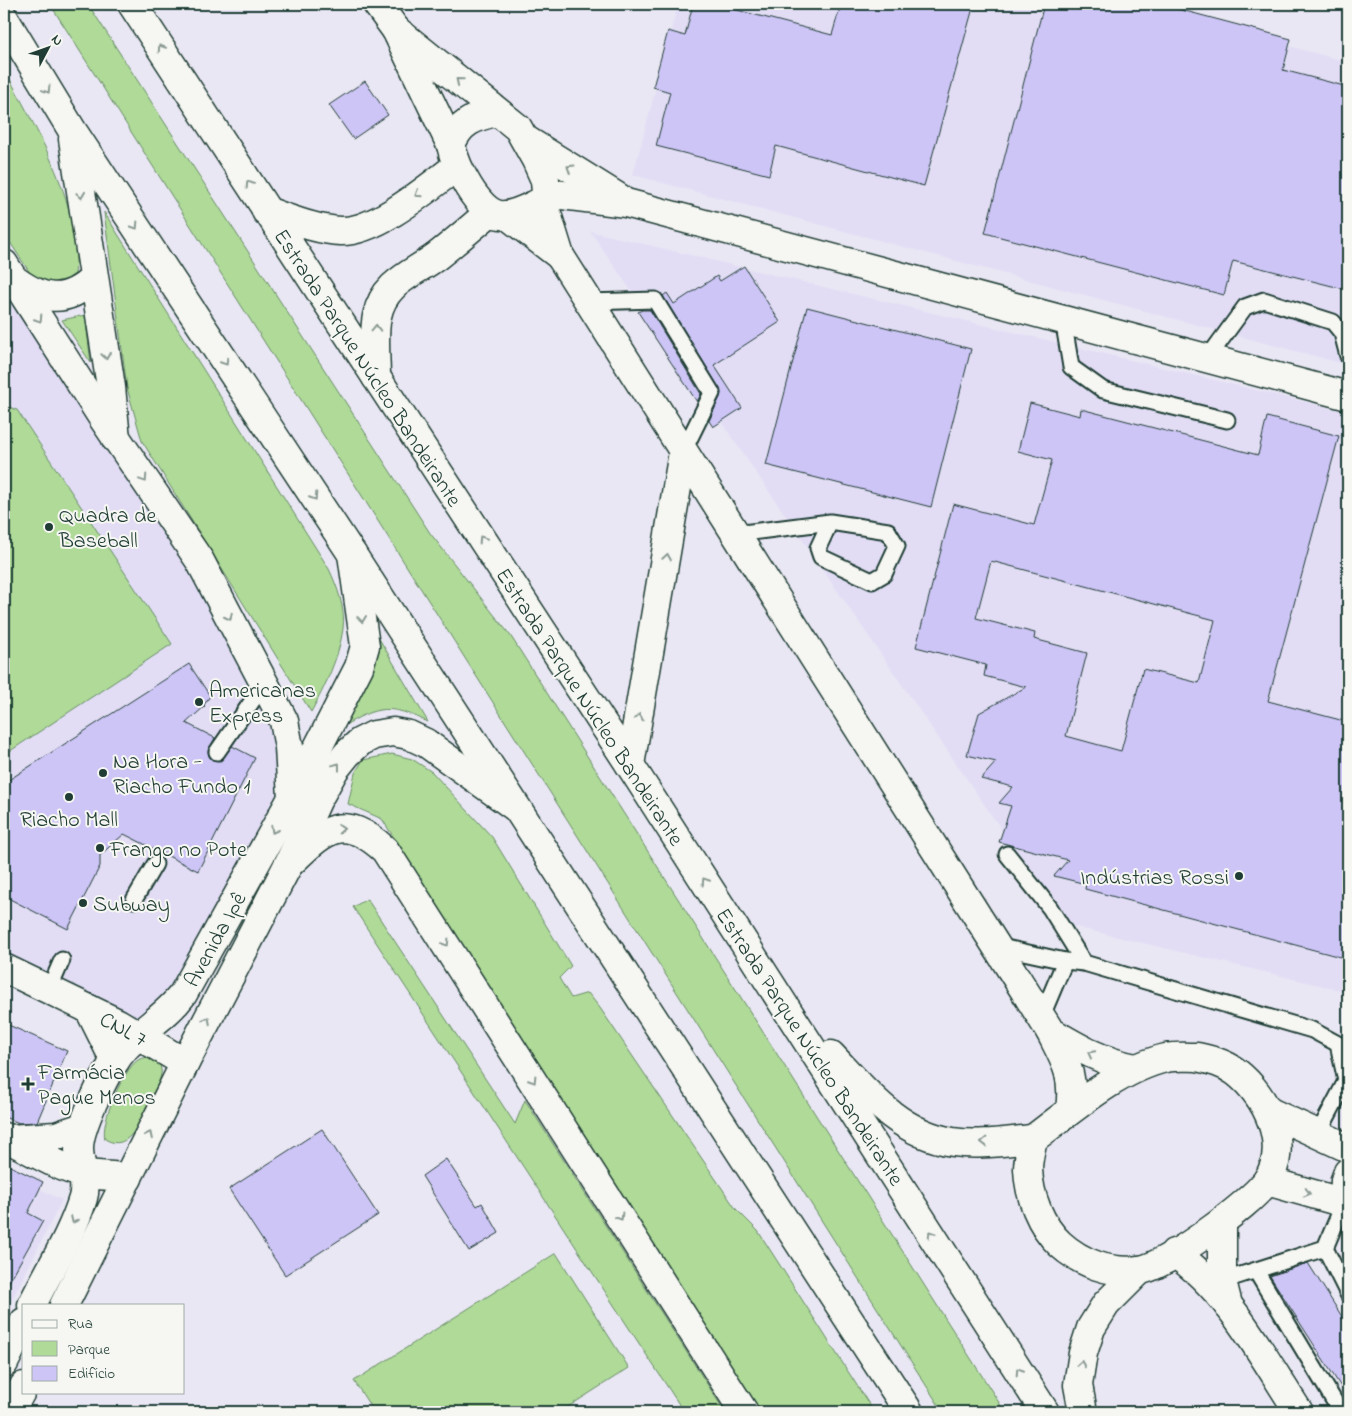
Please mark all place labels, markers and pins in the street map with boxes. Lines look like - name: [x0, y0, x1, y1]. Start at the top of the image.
- place label: Quadra de Baseball: [58, 501, 156, 558]
- marker: Quadra de Baseball: [43, 521, 55, 533]
- place label: Americanas Express: [209, 676, 316, 733]
- marker: Americanas Express: [193, 696, 205, 708]
- place label: Na Hora - Riacho Fundo 1: [113, 747, 251, 804]
- marker: Na Hora - Riacho Fundo 1: [97, 767, 109, 779]
- marker: Riacho Mall: [63, 791, 75, 803]
- place label: Riacho Mall: [20, 805, 118, 837]
- place label: Frango no Pote: [109, 835, 247, 868]
- marker: Frango no Pote: [94, 842, 106, 854]
- place label: Indústrias Rossi: [1080, 863, 1229, 895]
- marker: Indústrias Rossi: [1233, 870, 1245, 882]
- place label: Subway: [93, 890, 170, 923]
- marker: Subway: [77, 897, 89, 909]
- place label: Farmácia Pague Menos: [37, 1058, 156, 1116]
- marker: Farmácia Pague Menos: [22, 1078, 34, 1090]

